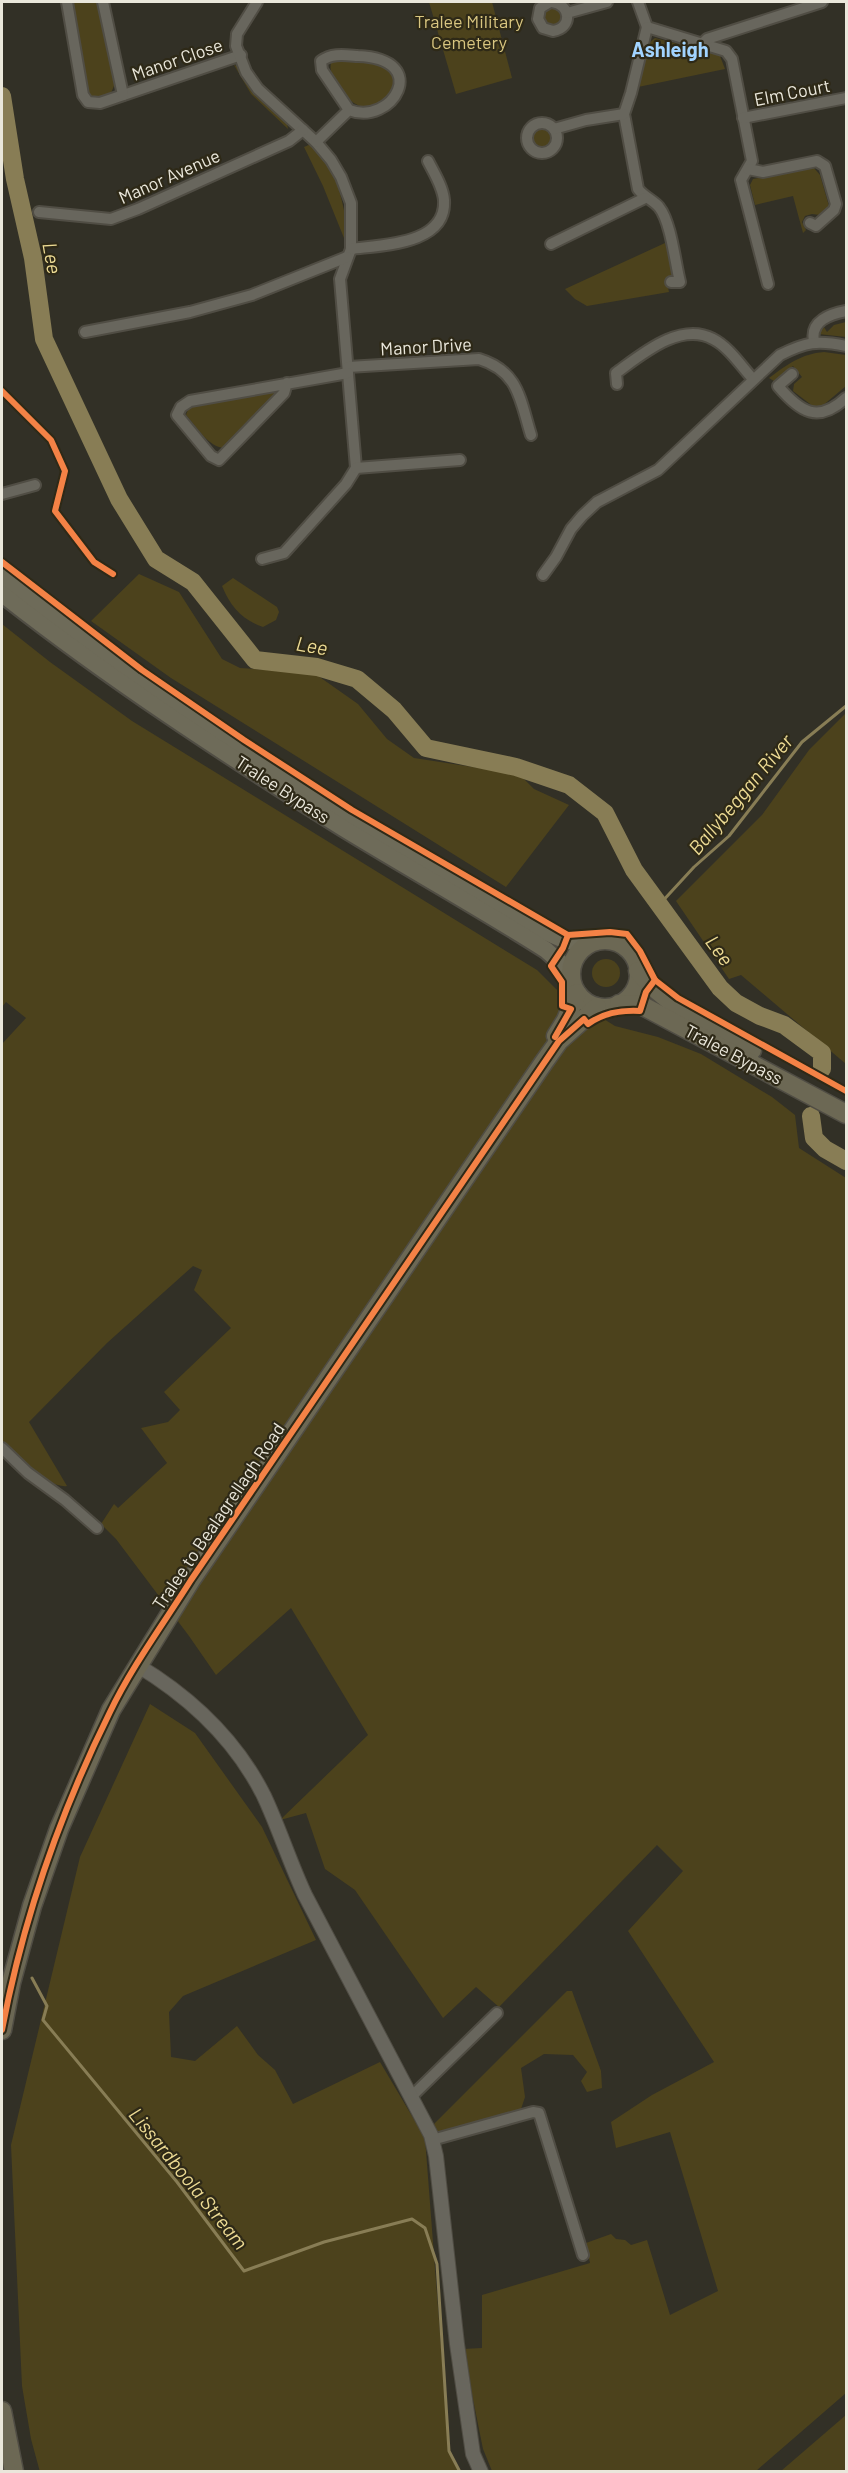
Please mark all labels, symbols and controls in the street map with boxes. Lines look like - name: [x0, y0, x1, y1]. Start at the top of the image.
- park label: Tralee Military Cemetery: [414, 10, 524, 53]
- street label: Manor Close: [129, 33, 225, 85]
- district label: Ashleigh: [631, 37, 709, 61]
- street label: Elm Court: [752, 74, 832, 110]
- street label: Manor Avenue: [115, 144, 223, 208]
- water label: Lee: [38, 240, 68, 276]
- street label: Manor Drive: [380, 333, 472, 359]
- water label: Lee: [294, 630, 330, 660]
- water label: Ballybeggan River: [683, 728, 798, 859]
- street label: Tralee Bypass: [232, 750, 334, 828]
- water label: Lee: [701, 930, 739, 970]
- street label: Tralee Bypass: [681, 1019, 787, 1089]
- street label: Tralee to Bealagrellagh Road: [147, 1418, 289, 1614]
- water label: Lissardboola Stream: [125, 2102, 253, 2254]

